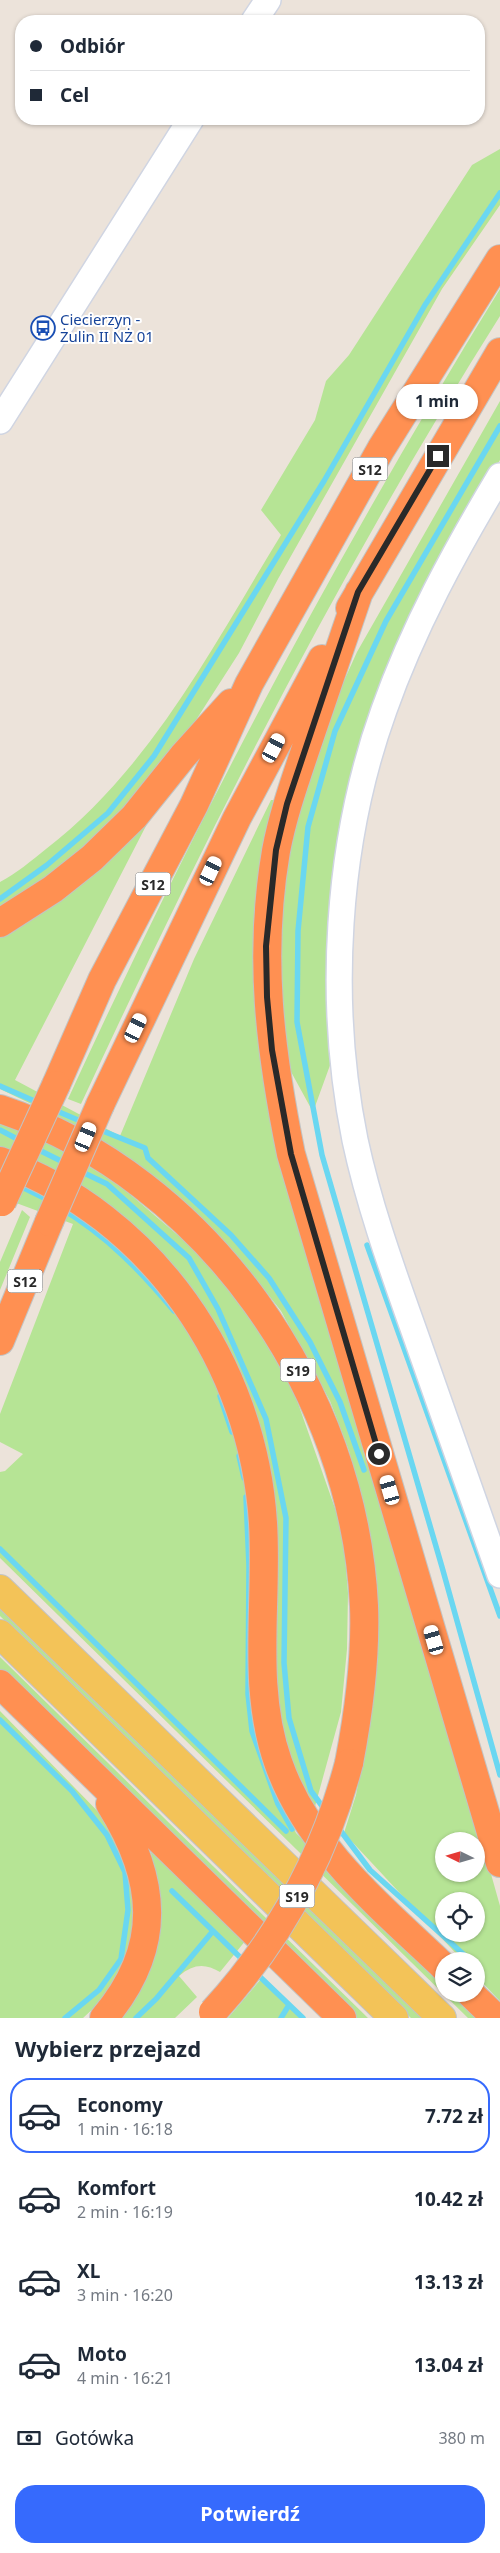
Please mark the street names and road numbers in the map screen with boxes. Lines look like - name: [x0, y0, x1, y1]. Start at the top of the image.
- road number: S12: [352, 458, 388, 480]
- road number: S12: [136, 872, 170, 896]
- road number: S12: [8, 1270, 42, 1292]
- road number: S19: [280, 1358, 316, 1382]
- road number: S19: [280, 1884, 314, 1908]

